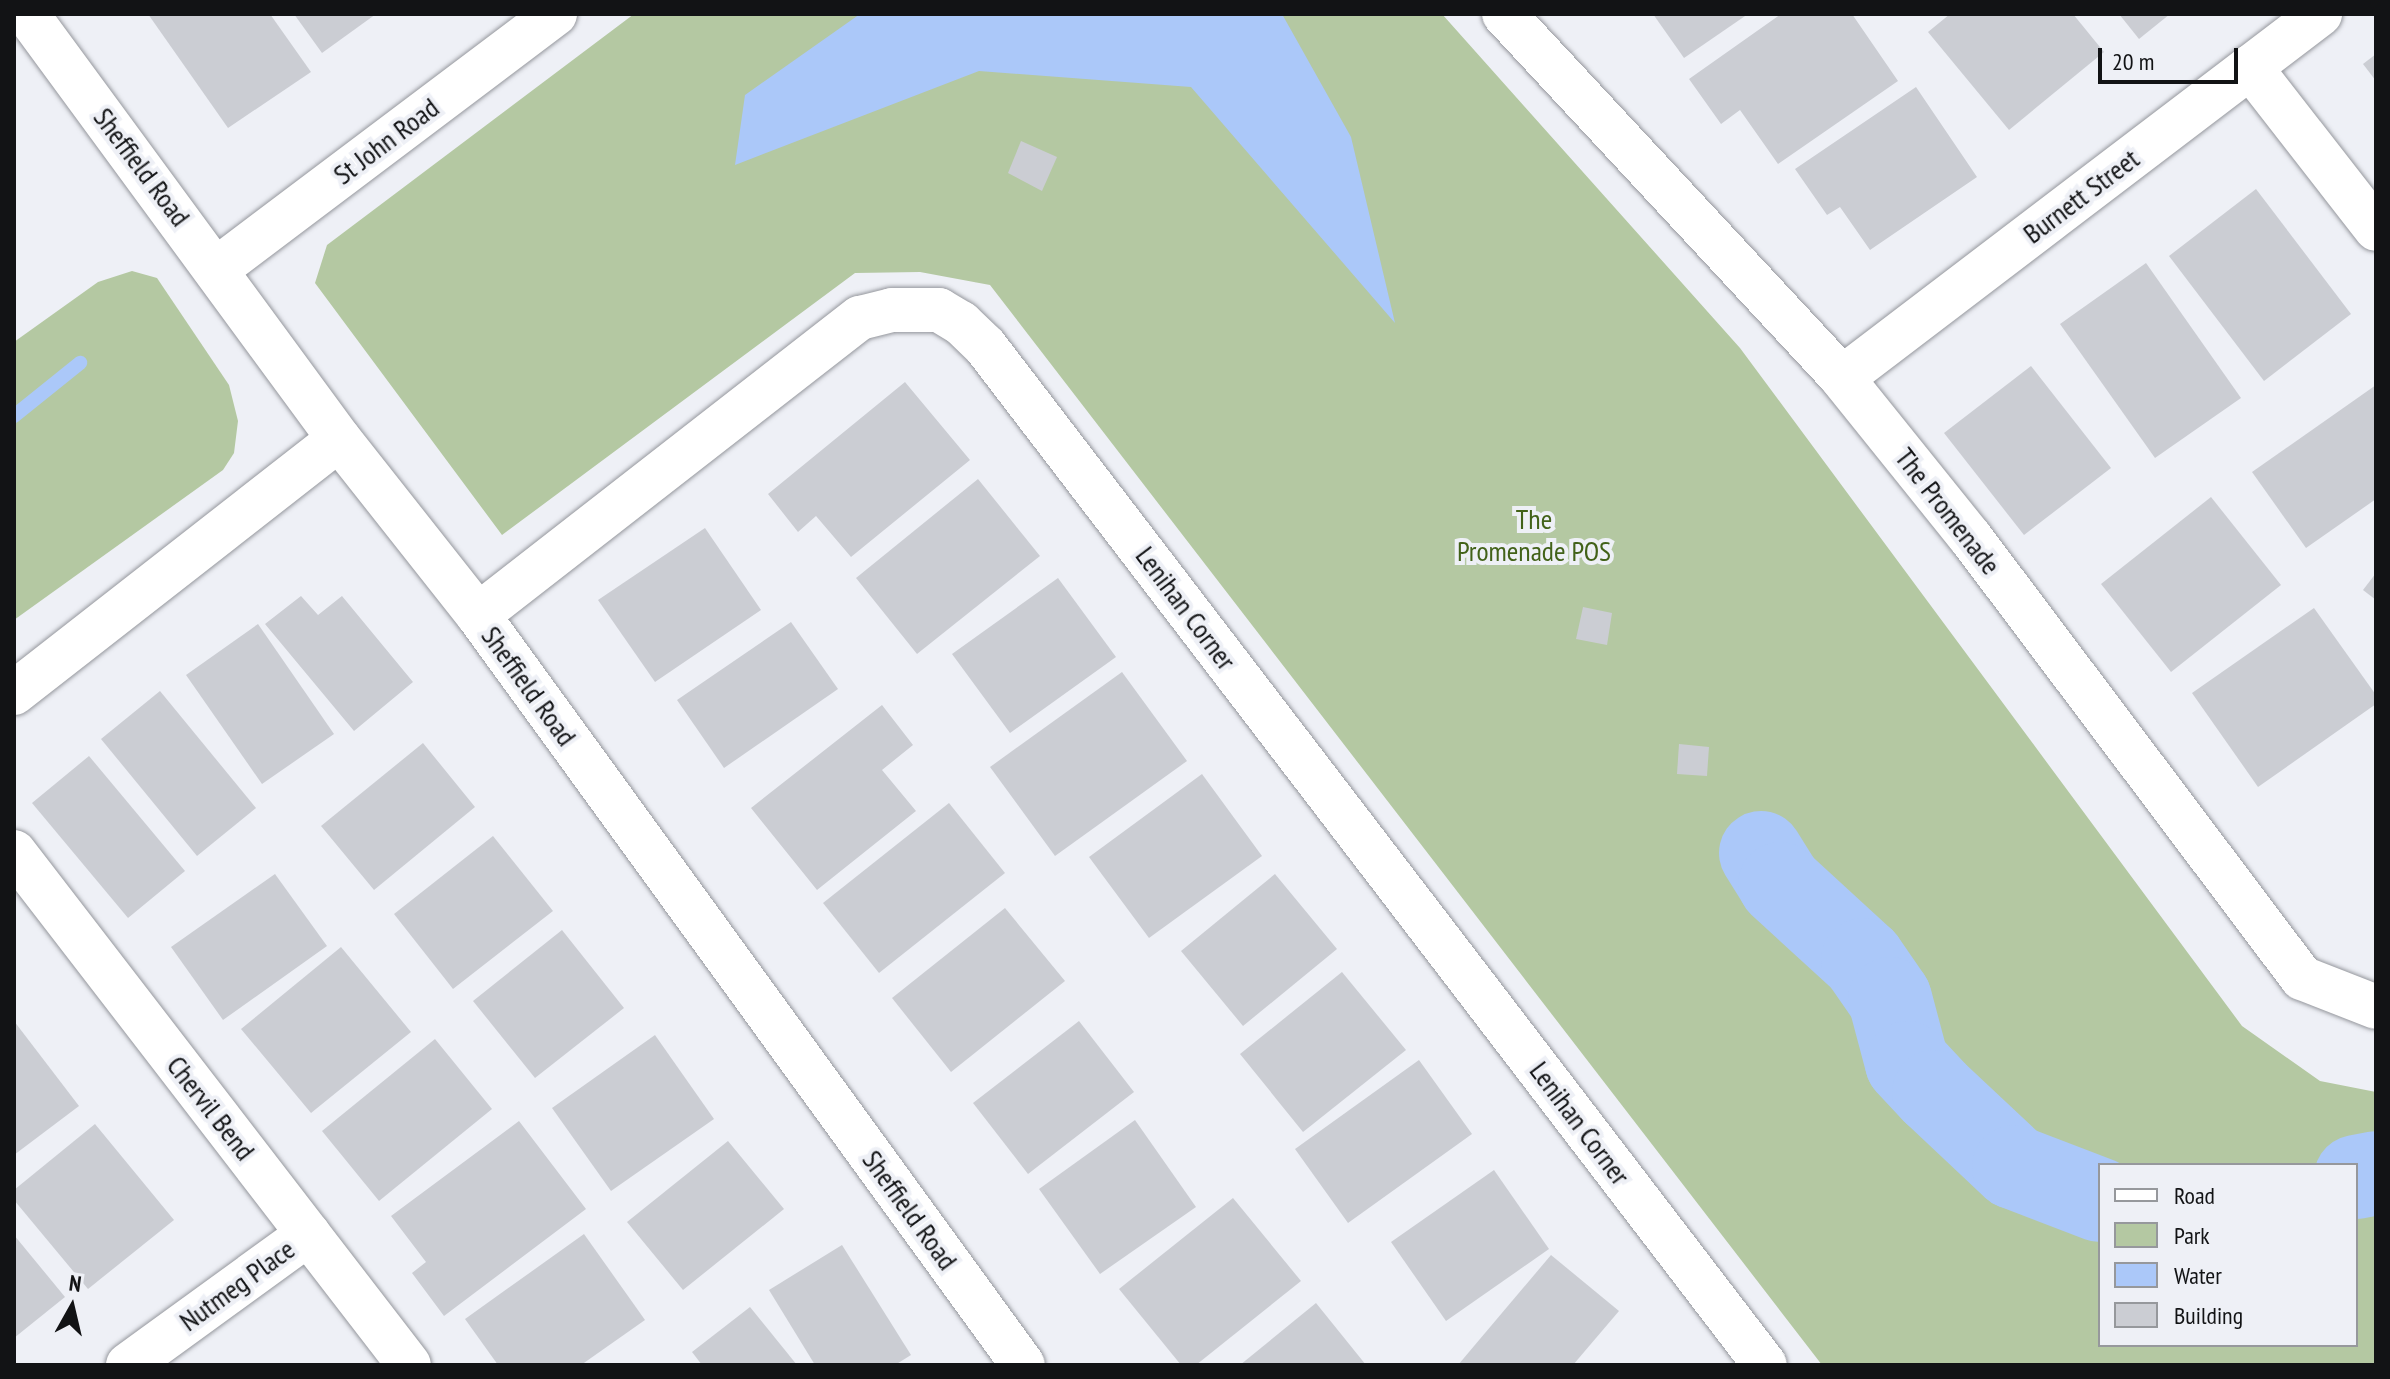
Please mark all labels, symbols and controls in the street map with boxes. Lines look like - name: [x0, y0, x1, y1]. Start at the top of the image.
- scale bar: [2102, 32, 2242, 82]
- text: 20 m: [2112, 46, 2154, 77]
- street label: St John Road: [327, 91, 445, 191]
- street label: Sheffield Road: [87, 101, 197, 233]
- street label: Burnett Street: [2017, 142, 2145, 250]
- street label: The Promenade: [1888, 441, 2008, 581]
- park label: The Promenade POS: [1457, 502, 1611, 568]
- street label: Lenihan Corner: [1129, 540, 1243, 676]
- street label: Sheffield Road: [474, 620, 584, 752]
- street label: Chervil Bend: [160, 1049, 262, 1167]
- street label: Lenihan Corner: [1523, 1055, 1637, 1191]
- street label: Sheffield Road: [855, 1144, 965, 1276]
- legend: [2098, 1163, 2358, 1347]
- text: Road: [2174, 1180, 2215, 1211]
- text: Park: [2174, 1220, 2210, 1251]
- street label: Nutmeg Place: [173, 1232, 301, 1338]
- text: Water: [2174, 1260, 2222, 1291]
- north arrow: [32, 1267, 112, 1347]
- text: N: [67, 1269, 83, 1298]
- text: Building: [2174, 1300, 2243, 1331]

